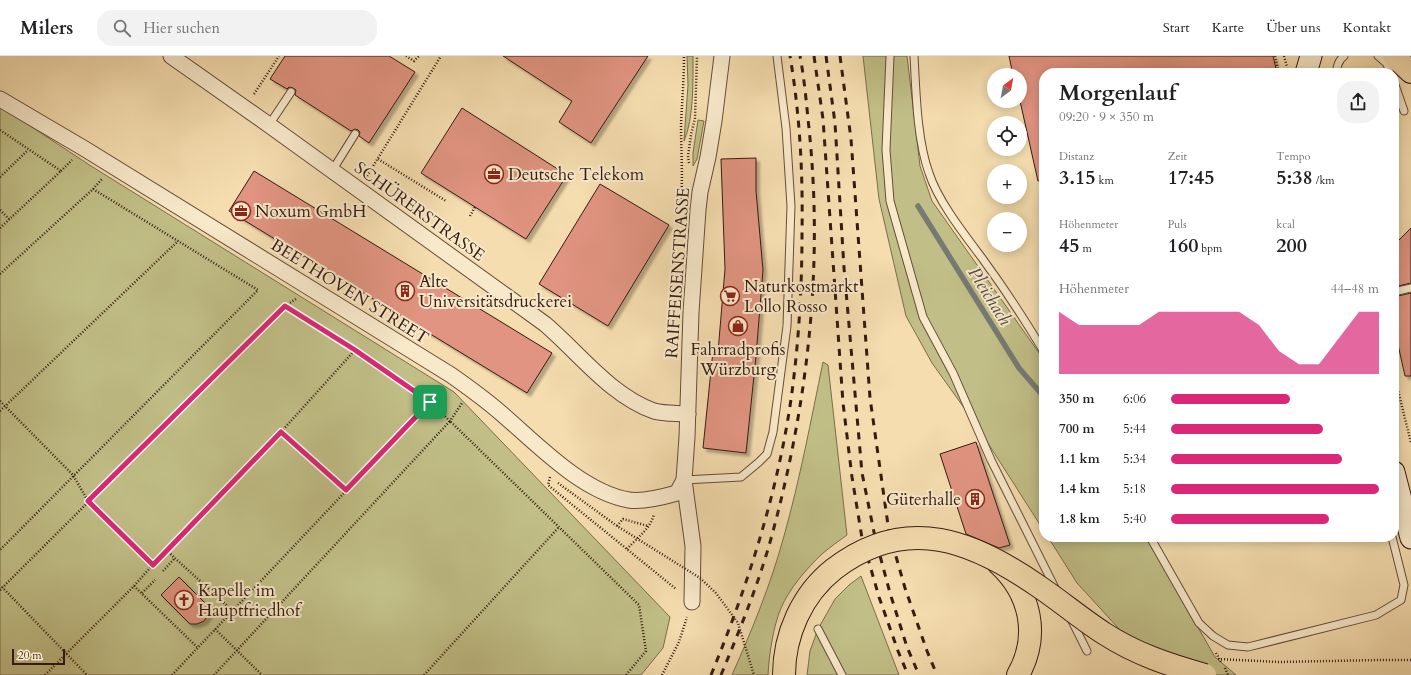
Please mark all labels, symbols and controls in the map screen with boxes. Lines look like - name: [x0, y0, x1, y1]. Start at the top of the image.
- search box: [97, 10, 377, 46]
- text: Milers: [20, 15, 73, 41]
- icon: search: [111, 17, 133, 39]
- text: Hier suchen: [143, 18, 220, 38]
- text: Start: [1163, 18, 1190, 37]
- text: Karte: [1212, 18, 1244, 37]
- text: Über uns: [1266, 18, 1321, 37]
- text: Kontakt: [1343, 18, 1391, 37]
- north arrow: [987, 68, 1027, 108]
- map controls: [987, 68, 1027, 252]
- text: Morgenlauf: [1059, 78, 1176, 108]
- button: share: [1337, 81, 1379, 123]
- text: 09:20 · 9 × 350 m: [1059, 108, 1154, 126]
- button: locate: [987, 116, 1027, 156]
- text: Distanz: [1059, 149, 1094, 164]
- text: Zeit: [1168, 149, 1187, 164]
- text: Tempo: [1276, 149, 1311, 164]
- street label: SCHÜRERSTRASSE: [350, 156, 490, 267]
- office icon: Deutsche Telekom: [483, 163, 505, 185]
- place label: Deutsche Telekom: [508, 163, 645, 186]
- button: +: [987, 164, 1027, 204]
- text: 3.15: [1059, 164, 1096, 191]
- text: 17:45: [1168, 164, 1214, 191]
- text: 5:38: [1276, 164, 1313, 191]
- text: km: [1096, 173, 1114, 188]
- text: /km: [1313, 173, 1335, 188]
- street label: RAIFFEISENSTRASSE: [660, 187, 695, 359]
- office icon: Noxum GmbH: [230, 200, 252, 222]
- place label: Noxum GmbH: [255, 200, 367, 223]
- button: −: [987, 212, 1027, 252]
- text: Höhenmeter: [1059, 217, 1118, 232]
- text: Puls: [1168, 217, 1187, 232]
- text: kcal: [1276, 217, 1295, 232]
- text: 45: [1059, 232, 1080, 259]
- text: 160: [1168, 232, 1198, 259]
- text: 200: [1276, 232, 1307, 259]
- street label: BEETHOVEN STREET: [266, 233, 433, 349]
- text: m: [1080, 241, 1092, 256]
- text: bpm: [1198, 241, 1222, 256]
- water label: Pleichach: [962, 262, 1018, 331]
- place label: Alte Universitätsdruckerei: [419, 270, 572, 313]
- place label: Naturkostmarkt Lollo Rosso: [744, 275, 859, 318]
- building icon: Alte Universitätsdruckerei: [394, 280, 416, 302]
- text: Höhenmeter: [1059, 280, 1129, 298]
- text: 44–48 m: [1331, 280, 1379, 298]
- supermarket icon: Naturkostmarkt Lollo Rosso: [719, 285, 741, 307]
- shop icon: Fahrradprofis Würzburg: [727, 315, 749, 337]
- place label: Fahrradprofis Würzburg: [691, 338, 786, 381]
- pin: [413, 385, 447, 419]
- text: 350 m: [1059, 390, 1094, 408]
- text: 6:06: [1123, 390, 1146, 408]
- icon: arrive: [419, 391, 441, 413]
- text: 700 m: [1059, 420, 1094, 438]
- text: 5:44: [1123, 420, 1146, 438]
- text: 1.1 km: [1059, 450, 1100, 468]
- text: 5:34: [1123, 450, 1146, 468]
- text: 1.4 km: [1059, 480, 1100, 498]
- text: 5:18: [1123, 480, 1146, 498]
- place label: Güterhalle: [886, 488, 961, 511]
- building icon: Güterhalle: [964, 488, 986, 510]
- text: 1.8 km: [1059, 510, 1100, 528]
- text: 5:40: [1123, 510, 1146, 528]
- place label: Kapelle im Hauptfriedhof: [198, 579, 303, 622]
- church icon: Kapelle im Hauptfriedhof: [173, 589, 195, 611]
- scale bar: [12, 647, 65, 666]
- text: 20 m: [18, 648, 42, 663]

